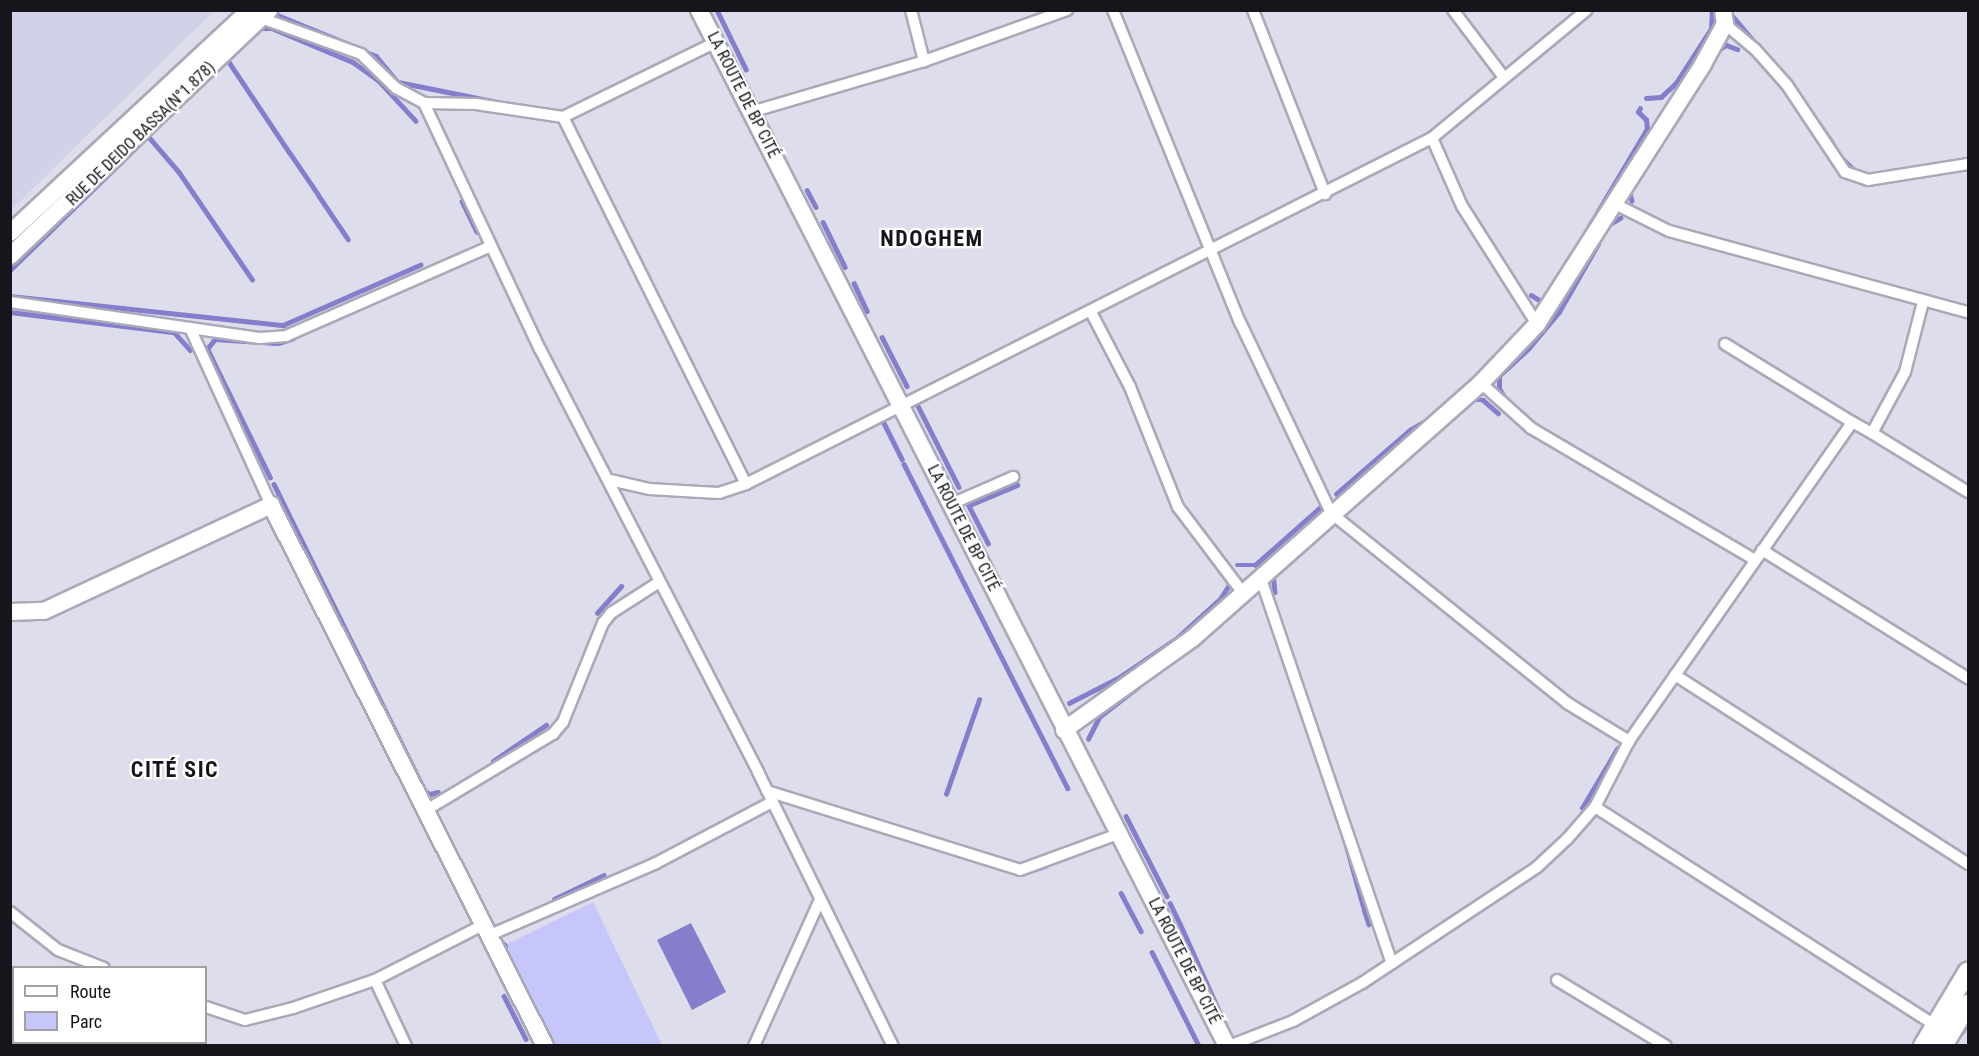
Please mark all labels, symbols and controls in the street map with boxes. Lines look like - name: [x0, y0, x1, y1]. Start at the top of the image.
- street label: LA ROUTE DE BP CITÉ: [703, 29, 783, 161]
- street label: RUE DE DEIDO BASSA(N°1.878): [63, 58, 219, 210]
- district label: NDOGHEM: [880, 226, 984, 252]
- street label: LA ROUTE DE BP CITÉ: [923, 462, 1003, 594]
- district label: CITÉ SIC: [131, 757, 219, 783]
- street label: LA ROUTE DE BP CITÉ: [1144, 895, 1224, 1027]
- legend: [12, 966, 207, 1044]
- text: Route: [70, 981, 111, 1002]
- text: Parc: [70, 1011, 102, 1032]

